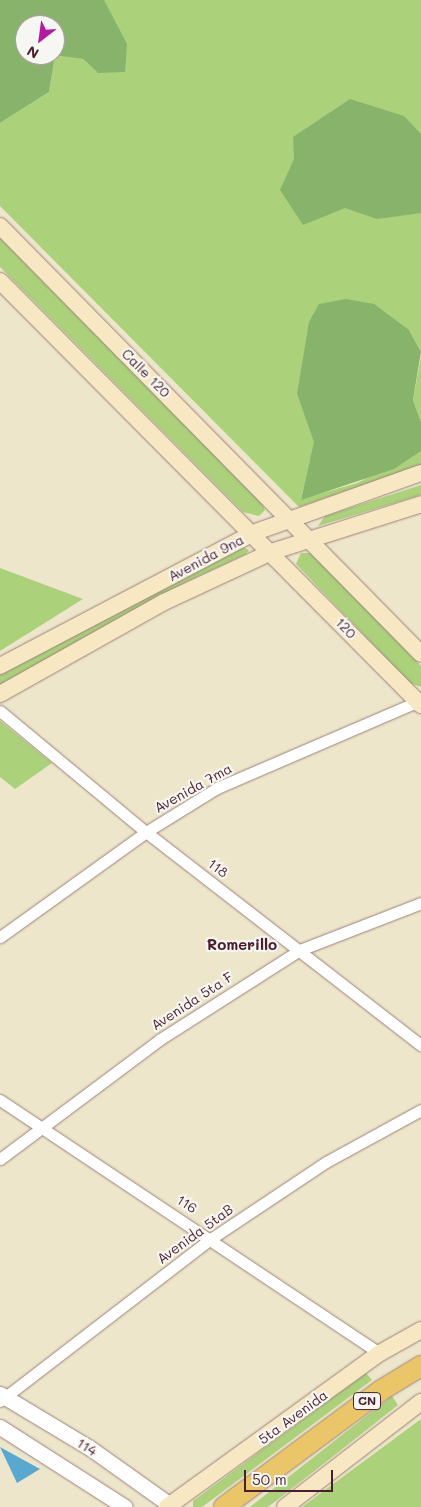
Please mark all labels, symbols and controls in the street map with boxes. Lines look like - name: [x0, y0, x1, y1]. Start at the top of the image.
- north arrow: [15, 15, 65, 65]
- text: N: [23, 42, 42, 63]
- street label: Calle 120: [118, 345, 174, 401]
- street label: Avenida 9na: [165, 531, 247, 585]
- street label: 120: [332, 614, 360, 642]
- street label: Avenida 7ma: [151, 760, 235, 816]
- street label: 118: [205, 855, 231, 881]
- district label: Romerillo: [207, 936, 277, 954]
- street label: Avenida 5ta F: [148, 968, 236, 1034]
- street label: 116: [174, 1191, 200, 1217]
- street label: Avenida 5taB: [154, 1201, 236, 1267]
- street label: 5ta Avenida: [255, 1386, 331, 1448]
- road number: CN: [352, 1392, 382, 1410]
- street label: 114: [74, 1434, 100, 1460]
- scale bar: [246, 1460, 335, 1492]
- text: 50 m: [252, 1469, 287, 1489]

